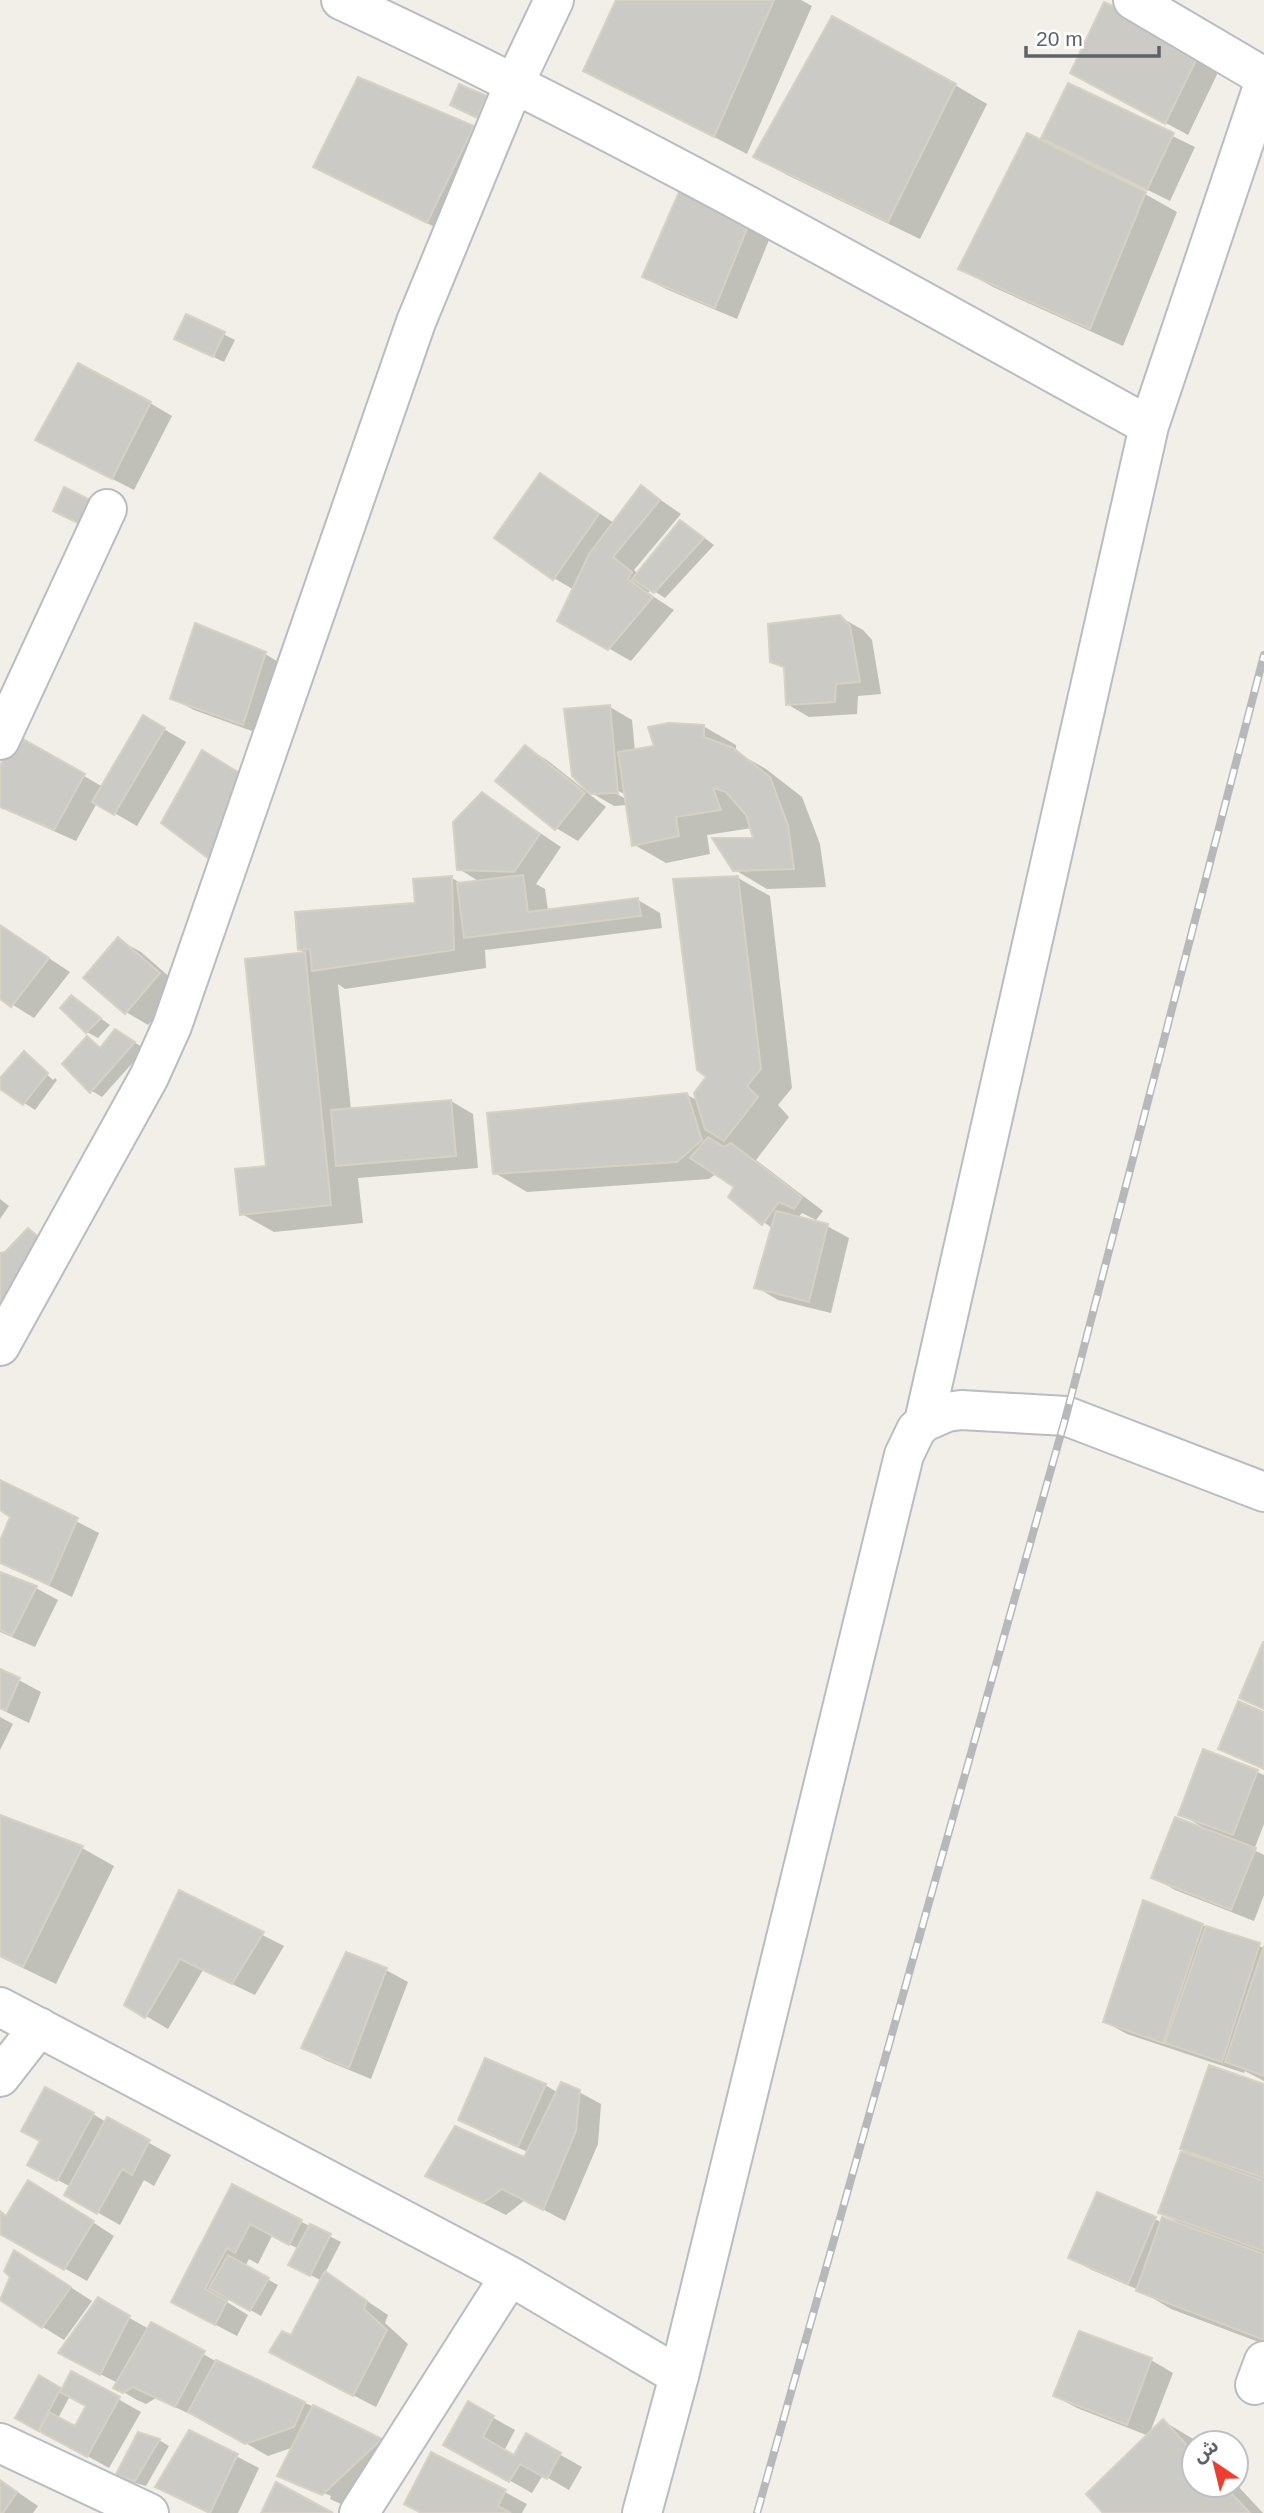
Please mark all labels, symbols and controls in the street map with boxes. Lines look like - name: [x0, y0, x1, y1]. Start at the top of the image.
- scale bar: [1026, 14, 1159, 58]
- text: 20 m: [1036, 27, 1083, 50]
- north arrow: [1180, 2429, 1250, 2499]
- text: ش: [1189, 2434, 1222, 2467]

